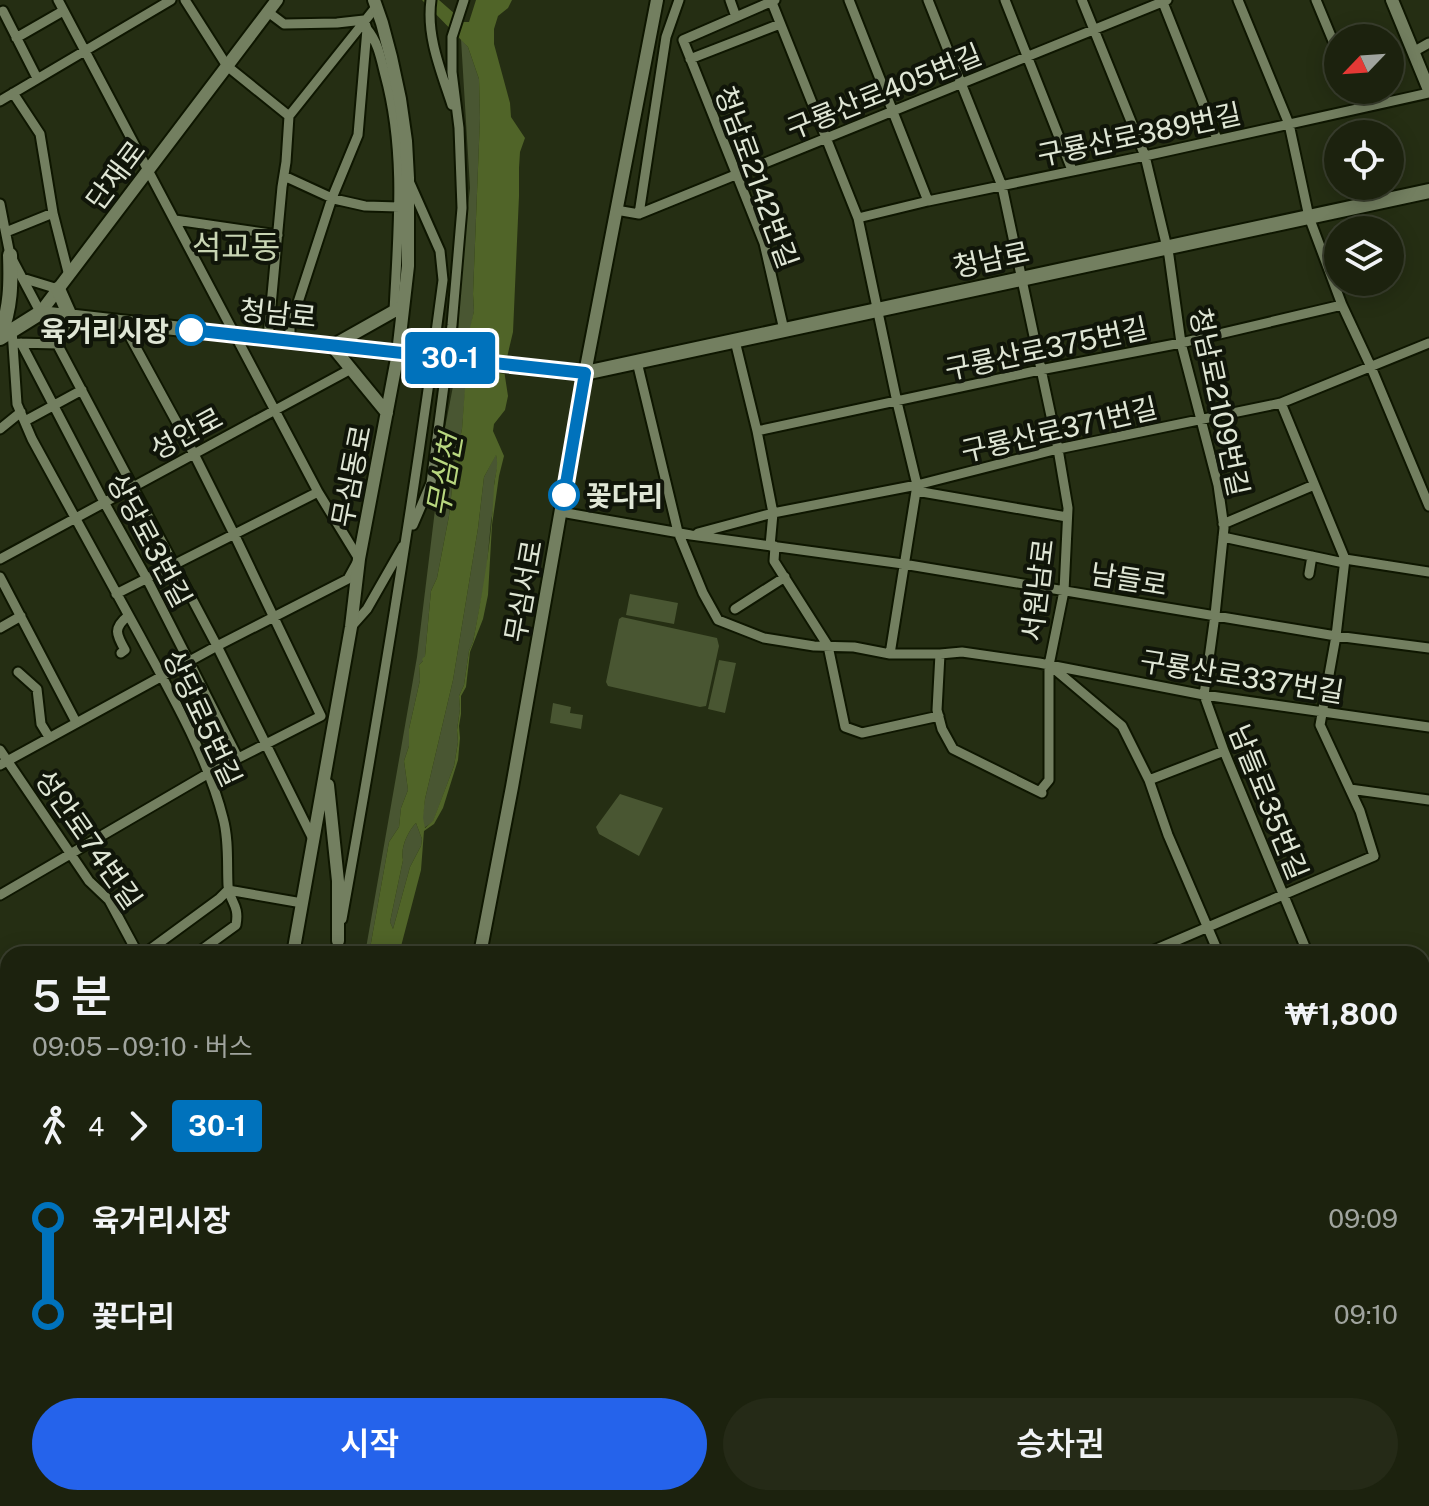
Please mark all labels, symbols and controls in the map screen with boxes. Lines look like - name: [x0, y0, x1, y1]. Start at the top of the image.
- north arrow: [1324, 24, 1404, 104]
- map controls: [1324, 24, 1404, 296]
- street label: 구룡산로405번길: [782, 37, 986, 145]
- street label: 청남로2142번길: [709, 82, 805, 272]
- street label: 구룡산로389번길: [1034, 96, 1244, 172]
- button: locate: [1324, 120, 1404, 200]
- street label: 단재로: [79, 134, 151, 216]
- button: layers: [1324, 216, 1404, 296]
- district label: 석교동: [192, 228, 280, 265]
- street label: 청남로: [950, 235, 1032, 283]
- street label: 청남로: [238, 293, 318, 333]
- street label: 청남로2109번길: [1184, 305, 1256, 499]
- street label: 구룡산로375번길: [942, 310, 1150, 386]
- place label: 육거리시장: [40, 314, 169, 347]
- marker: 육거리시장: [176, 315, 206, 345]
- line badge: 30-1: [394, 332, 506, 384]
- text: 30-1: [421, 341, 479, 374]
- street label: 구룡산로371번길: [958, 390, 1160, 468]
- street label: 성안로: [144, 400, 228, 466]
- street label: 무심동로: [325, 422, 377, 530]
- water label: 무심천: [419, 428, 470, 519]
- street label: 상당로3번길: [101, 468, 199, 612]
- place label: 꽃다리: [586, 479, 663, 512]
- marker: 꽃다리: [549, 480, 579, 510]
- street label: 무심서로: [498, 537, 548, 645]
- street label: 서원남로: [1014, 537, 1060, 643]
- street label: 남들로: [1088, 557, 1170, 601]
- street label: 구룡산로337번길: [1138, 644, 1346, 708]
- street label: 상당로5번길: [157, 645, 249, 791]
- street label: 남들로35번길: [1223, 720, 1315, 884]
- street label: 성안로74번길: [29, 763, 149, 915]
- text: 5 분: [32, 970, 112, 1022]
- text: ₩1,800: [1285, 996, 1398, 1032]
- text: 09:05 – 09:10 · 버스: [32, 1031, 253, 1062]
- icon: walk: [32, 1104, 76, 1148]
- icon: forward: [116, 1104, 160, 1148]
- text: 30-1: [188, 1109, 246, 1142]
- text: 4: [88, 1111, 104, 1142]
- text: 육거리시장: [92, 1202, 230, 1238]
- text: 09:09: [1328, 1203, 1398, 1234]
- text: 꽃다리: [92, 1298, 175, 1334]
- text: 09:10: [1334, 1299, 1398, 1330]
- button: 시작: [32, 1398, 707, 1490]
- button: 승차권: [723, 1398, 1398, 1490]

